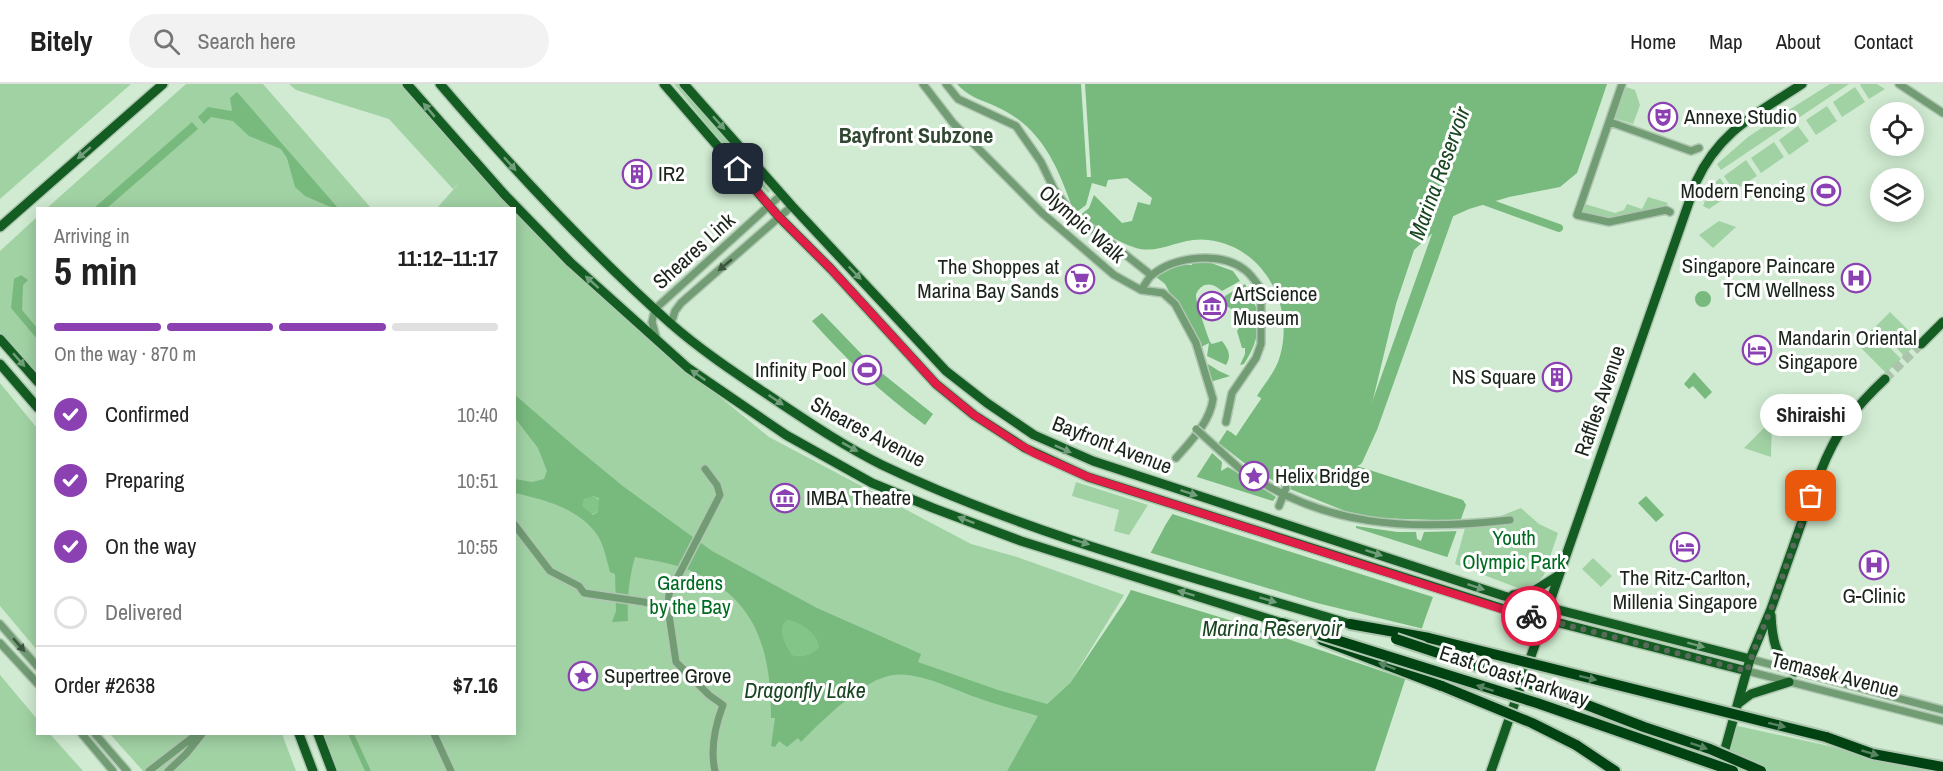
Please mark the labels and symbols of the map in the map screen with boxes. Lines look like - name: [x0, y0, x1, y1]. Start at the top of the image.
- water label: Marina Reservoir: [1401, 101, 1477, 244]
- theatre icon: Annexe Studio: [1647, 101, 1679, 133]
- one-way arrow: [422, 102, 435, 118]
- place label: Annexe Studio: [1683, 102, 1797, 131]
- one-way arrow: [712, 115, 725, 130]
- district label: Bayfront Subzone: [839, 120, 993, 150]
- pin: [712, 143, 763, 194]
- one-way arrow: [77, 146, 92, 159]
- one-way arrow: [503, 156, 516, 171]
- building icon: IR2: [621, 158, 653, 190]
- place label: IR2: [658, 159, 685, 188]
- sports icon: Modern Fencing: [1810, 175, 1842, 207]
- place label: Modern Fencing: [1680, 176, 1805, 205]
- street label: Olympic Walk: [1033, 178, 1132, 269]
- street label: Sheares Link: [646, 206, 741, 295]
- place label: Singapore Paincare TCM Wellness: [1682, 251, 1835, 304]
- place label: The Shoppes at Marina Bay Sands: [917, 252, 1059, 305]
- one-way arrow: [718, 258, 733, 271]
- hospital icon: Singapore Paincare TCM Wellness: [1840, 262, 1872, 294]
- supermarket icon: The Shoppes at Marina Bay Sands: [1064, 263, 1096, 295]
- one-way arrow: [848, 265, 862, 279]
- one-way arrow: [585, 276, 600, 289]
- place label: ArtScience Museum: [1232, 279, 1317, 332]
- museum icon: ArtScience Museum: [1196, 290, 1228, 322]
- place label: Mandarin Oriental Singapore: [1778, 323, 1917, 376]
- hotel icon: Mandarin Oriental Singapore: [1741, 334, 1773, 366]
- street label: Raffles Avenue: [1567, 342, 1632, 460]
- one-way arrow: [12, 352, 25, 367]
- sports icon: Infinity Pool: [851, 354, 883, 386]
- place label: Infinity Pool: [755, 355, 846, 384]
- building icon: NS Square: [1541, 361, 1573, 393]
- place label: NS Square: [1452, 362, 1536, 391]
- one-way arrow: [691, 369, 707, 381]
- street label: Sheares Avenue: [806, 389, 931, 474]
- one-way arrow: [768, 394, 784, 405]
- callout: Shiraishi: [1760, 394, 1862, 436]
- street label: Bayfront Avenue: [1048, 408, 1176, 481]
- one-way arrow: [842, 442, 859, 452]
- one-way arrow: [1054, 444, 1072, 454]
- place icon: Helix Bridge: [1238, 460, 1270, 492]
- place label: Helix Bridge: [1275, 461, 1370, 490]
- pin: [1785, 470, 1836, 521]
- museum icon: IMBA Theatre: [769, 482, 801, 514]
- place label: IMBA Theatre: [806, 483, 911, 512]
- one-way arrow: [1180, 488, 1198, 498]
- one-way arrow: [957, 515, 975, 524]
- park label: Youth Olympic Park: [1462, 523, 1566, 576]
- hotel icon: The Ritz-Carlton, Millenia Singapore: [1669, 531, 1701, 563]
- one-way arrow: [1072, 538, 1090, 548]
- one-way arrow: [1365, 549, 1383, 559]
- hospital icon: G-Clinic: [1858, 549, 1890, 581]
- place label: The Ritz-Carlton, Millenia Singapore: [1613, 563, 1757, 616]
- park label: Gardens by the Bay: [649, 568, 731, 621]
- place label: G-Clinic: [1842, 581, 1906, 610]
- one-way arrow: [1467, 582, 1485, 592]
- courier: [1501, 586, 1561, 646]
- one-way arrow: [1177, 588, 1195, 597]
- one-way arrow: [1259, 596, 1277, 605]
- water label: Marina Reservoir: [1202, 613, 1343, 643]
- one-way arrow: [12, 637, 25, 652]
- street label: East Coast Parkway: [1436, 638, 1593, 713]
- one-way arrow: [1687, 641, 1706, 651]
- street label: Temasek Avenue: [1768, 645, 1902, 704]
- place icon: Supertree Grove: [567, 660, 599, 692]
- place label: Supertree Grove: [604, 661, 731, 690]
- one-way arrow: [1378, 661, 1396, 671]
- one-way arrow: [1579, 673, 1597, 683]
- water label: Dragonfly Lake: [744, 675, 866, 705]
- one-way arrow: [1476, 682, 1494, 692]
- one-way arrow: [1768, 721, 1786, 730]
- one-way arrow: [1690, 741, 1708, 751]
- one-way arrow: [1861, 748, 1879, 758]

